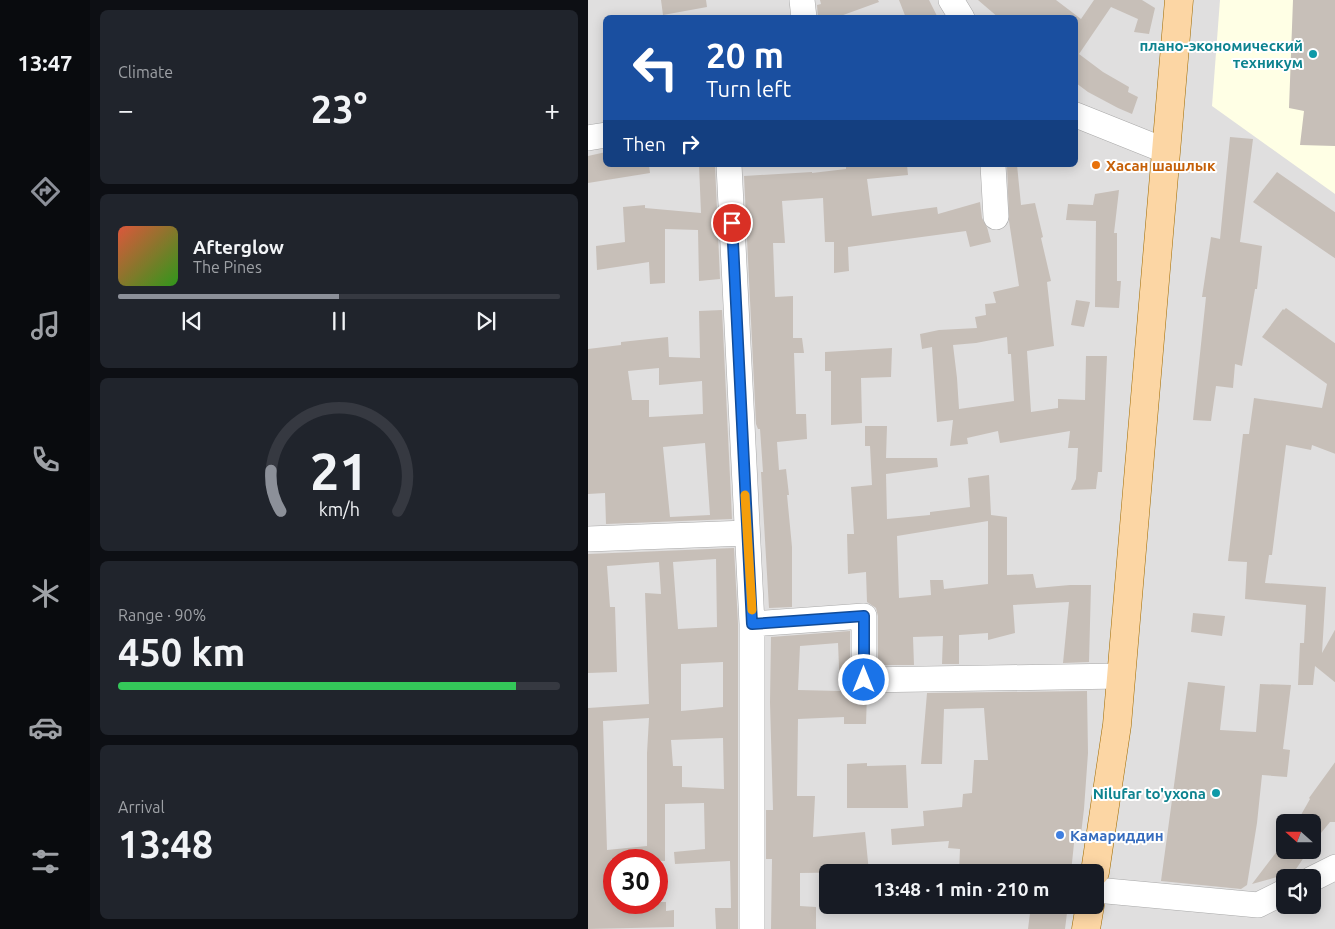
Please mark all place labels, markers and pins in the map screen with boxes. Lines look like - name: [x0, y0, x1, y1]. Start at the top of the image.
- place label: плано-экономический техникум: [1139, 37, 1303, 71]
- marker: плано-экономический техникум: [1307, 48, 1319, 60]
- place label: Хасан шашлык: [1106, 157, 1216, 174]
- marker: Хасан шашлык: [1090, 159, 1102, 171]
- pin: [711, 202, 753, 244]
- place label: Nilufar to'yxona: [1093, 785, 1206, 802]
- marker: Nilufar to'yxona: [1210, 787, 1222, 799]
- place label: Камариддин: [1070, 827, 1164, 844]
- marker: Камариддин: [1054, 829, 1066, 841]

